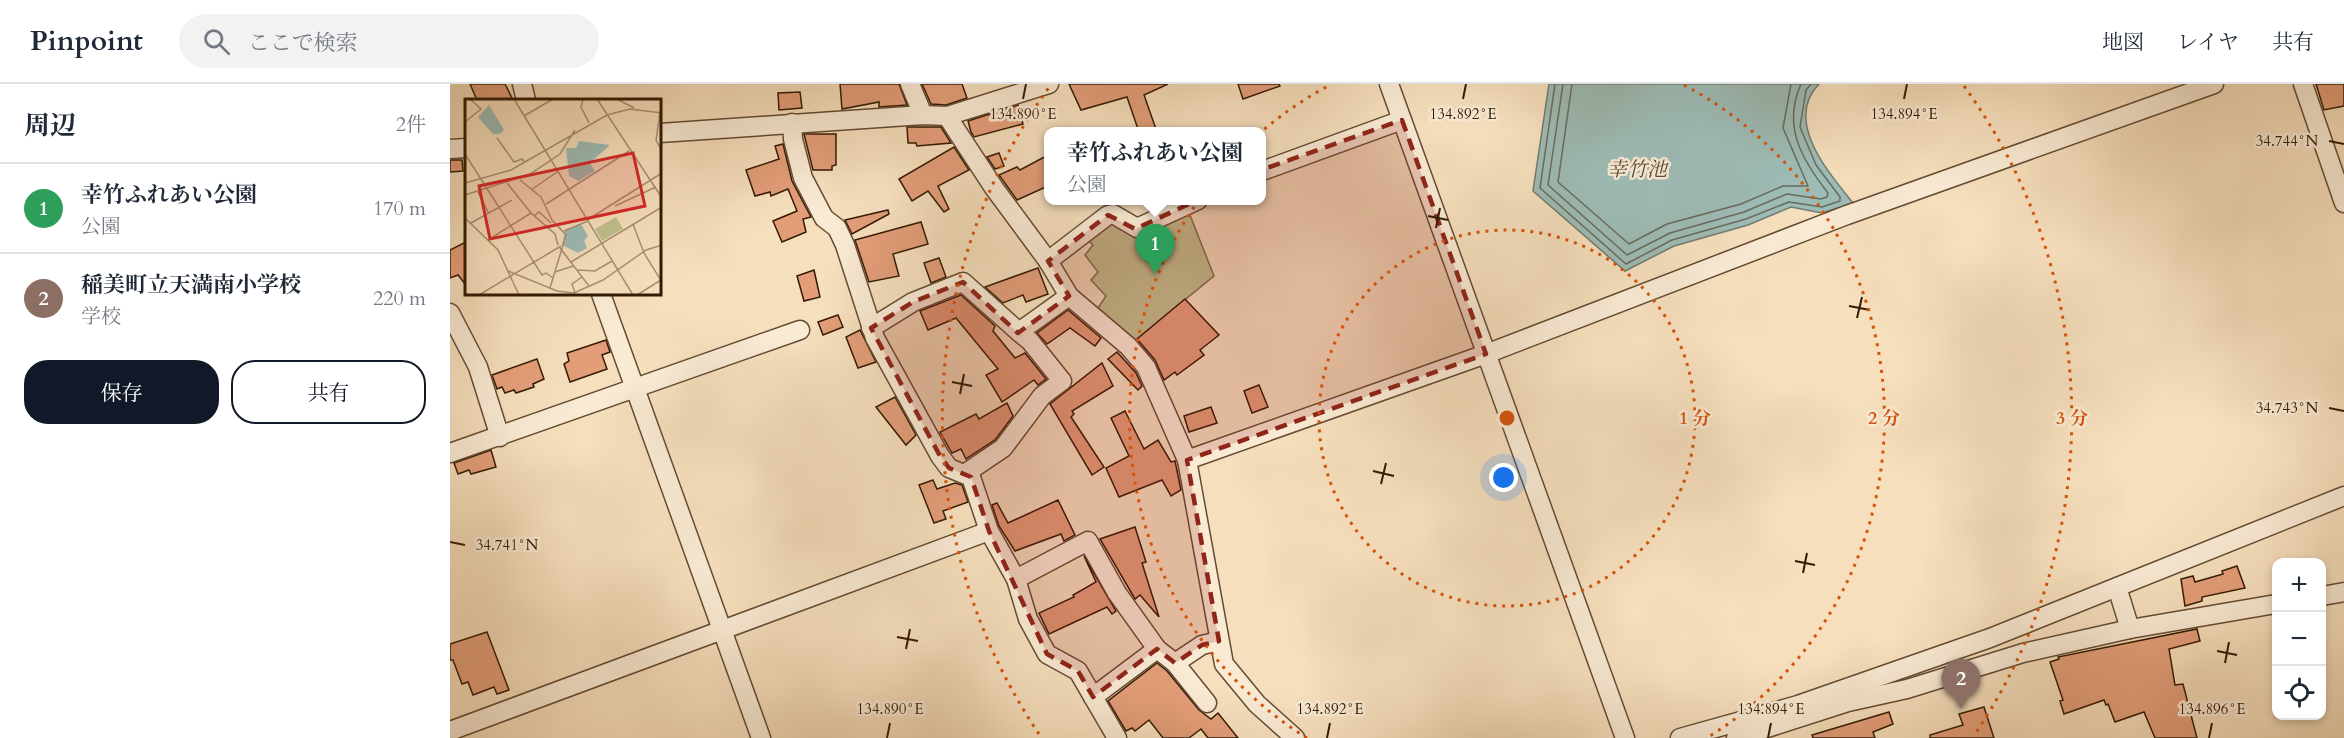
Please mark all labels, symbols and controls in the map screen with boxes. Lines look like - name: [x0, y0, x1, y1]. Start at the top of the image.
- search box: [179, 14, 599, 68]
- text: Pinpoint: [30, 22, 143, 60]
- icon: search: [200, 25, 233, 58]
- text: ここで検索: [248, 28, 358, 58]
- text: 地図: [2102, 28, 2144, 57]
- text: レイヤ: [2177, 28, 2239, 57]
- text: 共有: [2272, 28, 2314, 57]
- inset map: [465, 99, 662, 296]
- text: 134.890°E: [990, 104, 1056, 124]
- text: 134.892°E: [1430, 104, 1496, 124]
- text: 134.894°E: [1871, 104, 1937, 124]
- text: 周辺: [24, 108, 76, 143]
- text: 2件: [396, 111, 426, 138]
- popup: [1044, 127, 1266, 205]
- text: 34.744°N: [2256, 131, 2319, 151]
- text: 幸竹ふれあい公園: [1067, 138, 1243, 168]
- water label: 幸竹池: [1607, 156, 1669, 183]
- text: 公園: [1067, 171, 1107, 198]
- text: 幸竹ふれあい公園: [81, 180, 257, 210]
- text: 1: [38, 195, 49, 222]
- text: 170 m: [373, 195, 426, 222]
- text: 公園: [81, 213, 121, 240]
- pin: 1: [1136, 224, 1174, 274]
- text: 稲美町立天満南小学校: [81, 270, 301, 300]
- text: 2: [38, 285, 49, 312]
- text: 220 m: [373, 285, 426, 312]
- text: 学校: [81, 303, 121, 330]
- button: 保存: [24, 360, 219, 424]
- button: 共有: [231, 360, 426, 424]
- text: 34.743°N: [2256, 398, 2319, 418]
- text: 1 分: [1679, 406, 1711, 431]
- text: 2 分: [1868, 406, 1900, 431]
- text: 3 分: [2056, 406, 2088, 431]
- centre of rings: [1497, 408, 1517, 428]
- your location: [1489, 463, 1518, 492]
- text: 34.741°N: [476, 535, 539, 555]
- map controls: [2272, 558, 2326, 720]
- button: +: [2272, 558, 2326, 612]
- button: −: [2272, 612, 2326, 666]
- pin: 2: [1942, 660, 1980, 709]
- button: locate: [2272, 666, 2326, 720]
- text: 134.890°E: [857, 699, 923, 719]
- text: 134.892°E: [1297, 699, 1363, 719]
- text: 134.894°E: [1738, 699, 1804, 719]
- text: 134.896°E: [2179, 699, 2245, 719]

